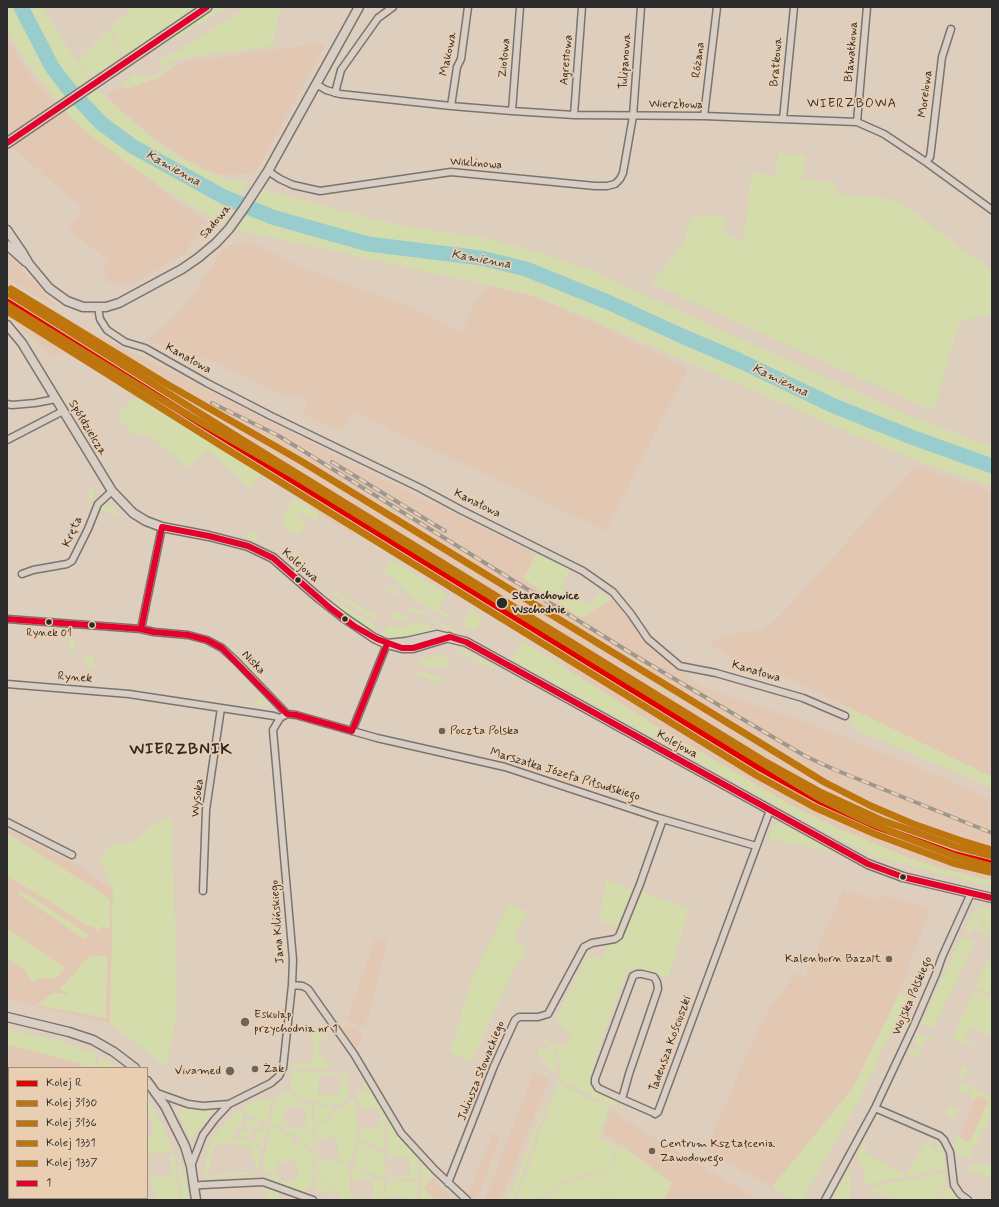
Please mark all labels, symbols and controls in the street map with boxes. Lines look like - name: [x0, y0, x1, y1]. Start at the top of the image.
- street label: Bławatkowa: [842, 21, 862, 83]
- street label: Makowa: [437, 31, 461, 77]
- street label: Tulipanowa: [617, 32, 635, 90]
- street label: Agrestowa: [558, 34, 576, 86]
- street label: Ziołowa: [496, 37, 514, 79]
- street label: Bratkowa: [768, 37, 786, 87]
- street label: Różana: [690, 41, 708, 79]
- street label: Morelowa: [916, 70, 936, 118]
- district label: WIERZBOWA: [807, 96, 897, 112]
- street label: Wierzbowa: [649, 97, 703, 113]
- water label: Kamienna: [143, 148, 203, 190]
- street label: Wiklinowa: [449, 155, 503, 173]
- street label: Sadowa: [197, 202, 235, 242]
- water label: Kamienna: [450, 247, 512, 273]
- street label: Kanałowa: [163, 341, 213, 377]
- water label: Kamienna: [749, 361, 811, 401]
- street label: Spółdzielcza: [65, 398, 109, 458]
- street label: Kanałowa: [451, 487, 503, 521]
- street label: Kręta: [60, 514, 86, 550]
- street label: Kolejowa: [278, 546, 322, 586]
- unlabelled marker: [293, 575, 303, 585]
- place label: Starachowice Wschodnie: [512, 589, 579, 617]
- marker: Starachowice Wschodnie: [495, 596, 509, 610]
- unlabelled marker: [340, 614, 350, 624]
- marker: Rynek 01: [44, 617, 54, 627]
- unlabelled marker: [87, 620, 97, 630]
- place label: Rynek 01: [26, 627, 72, 641]
- street label: Niska: [238, 648, 268, 678]
- street label: Kanałowa: [730, 658, 782, 686]
- street label: Rynek: [57, 670, 93, 686]
- place label: Poczta Polska: [450, 724, 519, 738]
- marker: Poczta Polska: [437, 726, 447, 736]
- street label: Kolejowa: [654, 728, 700, 762]
- district label: WIERZBNIK: [130, 741, 232, 761]
- street label: Marszałka Józefa Piłsudskiego: [488, 745, 642, 805]
- street label: Wysoka: [188, 778, 208, 818]
- unlabelled marker: [898, 872, 908, 882]
- street label: Jana Kilińskiego: [268, 880, 288, 964]
- place label: Kalenborn Bazalt: [785, 952, 881, 966]
- marker: Kalenborn Bazalt: [884, 954, 894, 964]
- street label: Wojska Polskiego: [890, 954, 936, 1038]
- street label: Tadeusza Kościuszki: [647, 994, 695, 1094]
- place label: Eskulap przychodnia nr 1: [254, 1008, 338, 1036]
- marker: Eskulap przychodnia nr 1: [239, 1016, 251, 1028]
- street label: Juliusza Słowackiego: [455, 1019, 509, 1123]
- place label: Żak: [263, 1062, 284, 1076]
- place label: Vivamed: [175, 1064, 221, 1078]
- marker: Żak: [250, 1064, 260, 1074]
- marker: Vivamed: [224, 1065, 236, 1077]
- legend: [8, 1067, 148, 1199]
- text: Kolej R: [46, 1075, 82, 1091]
- text: Kolej 3130: [46, 1095, 97, 1111]
- text: Kolej 3136: [46, 1115, 97, 1131]
- text: Kolej 1331: [46, 1135, 96, 1151]
- place label: Centrum Kształcenia Zawodowego: [660, 1137, 775, 1165]
- marker: Centrum Kształcenia Zawodowego: [647, 1146, 657, 1156]
- text: Kolej 1337: [46, 1155, 98, 1171]
- text: 1: [46, 1175, 51, 1191]

